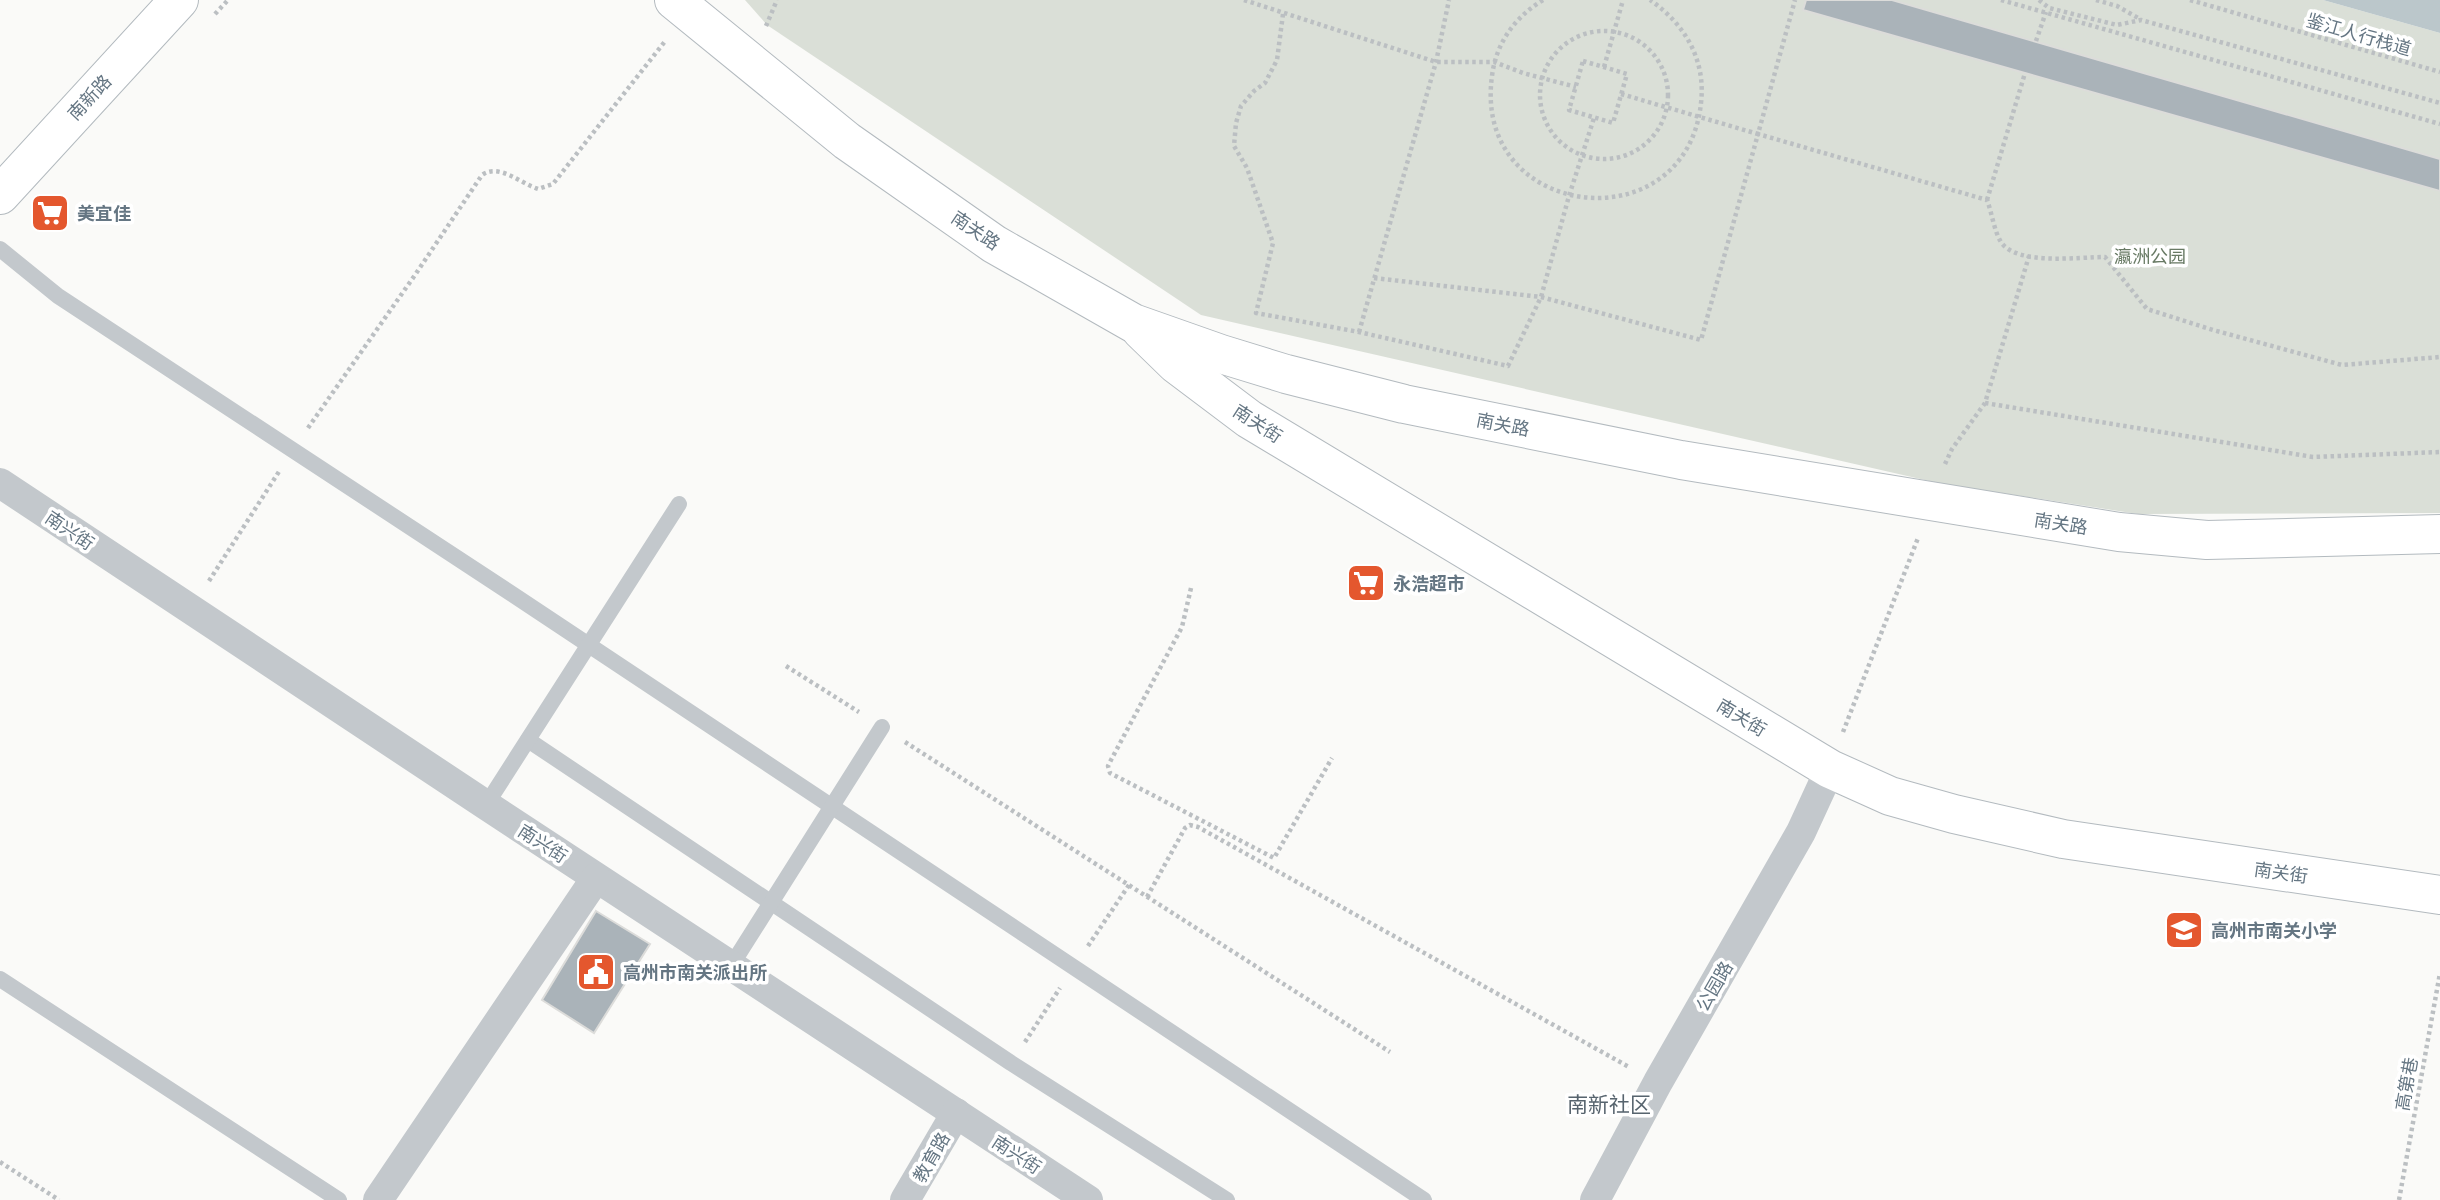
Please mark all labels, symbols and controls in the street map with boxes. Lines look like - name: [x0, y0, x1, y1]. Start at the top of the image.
- street label: 鉴江人行栈道: [2304, 8, 2414, 60]
- street label: 南新路: [62, 69, 116, 125]
- supermarket icon: 美宜佳: [29, 192, 71, 234]
- place label: 美宜佳: [77, 201, 131, 225]
- street label: 南关路: [947, 205, 1005, 255]
- park label: 瀛洲公园: [2114, 244, 2186, 268]
- street label: 南关街: [1229, 398, 1287, 448]
- street label: 南关路: [1474, 407, 1532, 441]
- street label: 南兴街: [41, 505, 99, 555]
- street label: 南关路: [2032, 507, 2090, 539]
- supermarket icon: 永浩超市: [1345, 562, 1387, 604]
- place label: 永浩超市: [1393, 571, 1465, 595]
- street label: 南关街: [1713, 693, 1771, 741]
- street label: 南兴街: [514, 818, 572, 868]
- street label: 南关街: [2253, 856, 2309, 888]
- school or university icon: 高州市南关小学: [2163, 909, 2205, 951]
- place label: 高州市南关小学: [2211, 918, 2337, 942]
- public building icon: 高州市南关派出所: [575, 951, 617, 993]
- street label: 公园路: [1690, 957, 1738, 1015]
- place label: 高州市南关派出所: [623, 960, 767, 984]
- street label: 高第巷: [2389, 1055, 2423, 1113]
- district label: 南新社区: [1567, 1090, 1651, 1118]
- street label: 教育路: [907, 1128, 955, 1186]
- street label: 南兴街: [988, 1129, 1046, 1179]

